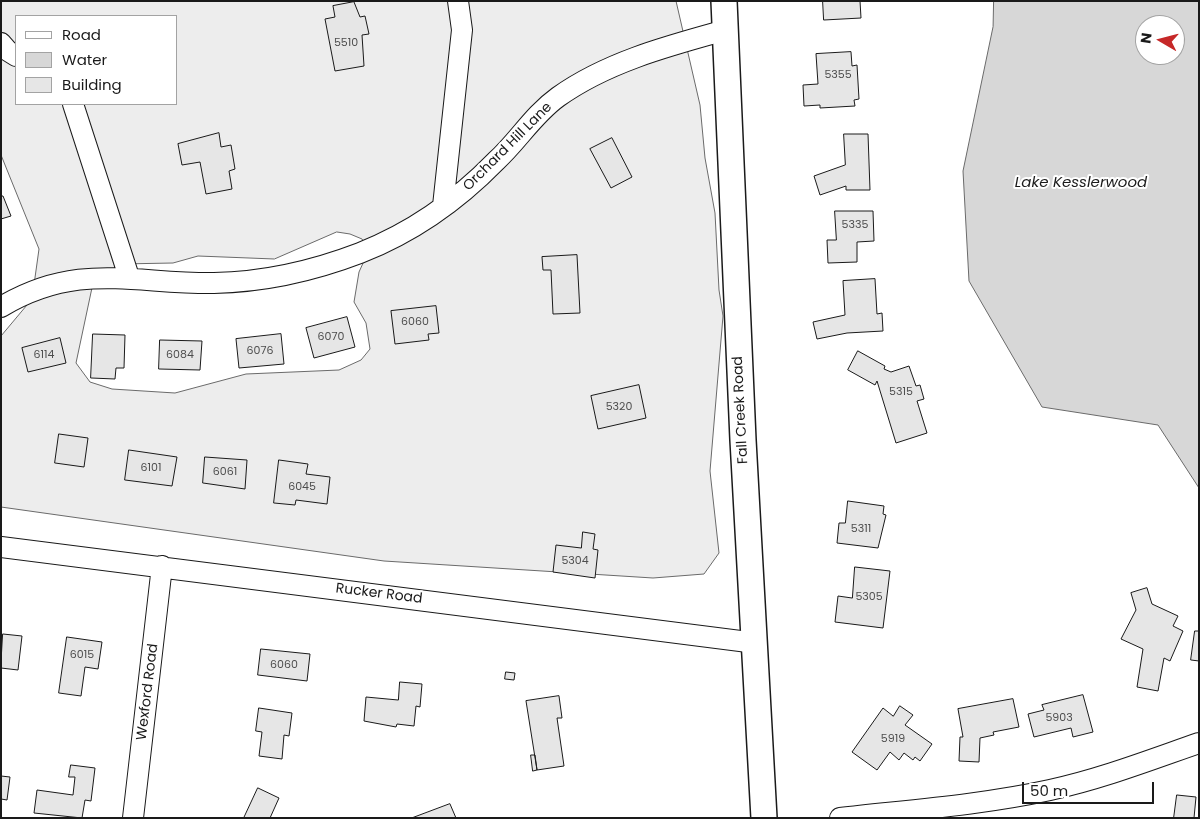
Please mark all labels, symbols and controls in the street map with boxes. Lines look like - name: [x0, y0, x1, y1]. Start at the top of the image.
- legend: [15, 15, 178, 105]
- north arrow: [1135, 15, 1185, 65]
- text: Road: [62, 24, 101, 45]
- text: N: [1136, 31, 1157, 45]
- house number: 5510: [334, 36, 358, 50]
- text: Water: [62, 49, 107, 70]
- house number: 5355: [824, 68, 852, 82]
- text: Building: [62, 74, 122, 95]
- street label: Orchard Hill Lane: [460, 99, 556, 195]
- water label: Lake Kesslerwood: [1015, 174, 1147, 192]
- house number: 5335: [842, 218, 868, 232]
- house number: 6060: [401, 315, 429, 329]
- house number: 6070: [318, 330, 344, 344]
- house number: 6076: [247, 344, 273, 358]
- house number: 6114: [34, 348, 54, 362]
- house number: 6084: [166, 348, 194, 362]
- street label: Fall Creek Road: [730, 356, 752, 464]
- house number: 5315: [889, 385, 913, 399]
- house number: 5320: [606, 400, 632, 414]
- house number: 6101: [141, 461, 161, 475]
- house number: 6061: [213, 465, 237, 479]
- house number: 6045: [288, 480, 316, 494]
- house number: 5311: [851, 522, 871, 536]
- house number: 5304: [561, 554, 589, 568]
- street label: Rucker Road: [335, 580, 423, 608]
- house number: 5305: [855, 590, 883, 604]
- street label: Wexford Road: [134, 643, 162, 741]
- house number: 6015: [70, 648, 94, 662]
- house number: 6060: [270, 658, 298, 672]
- house number: 5903: [1045, 711, 1073, 725]
- house number: 5919: [881, 732, 905, 746]
- scale bar: [1025, 772, 1158, 804]
- text: 50 m: [1030, 780, 1068, 801]

